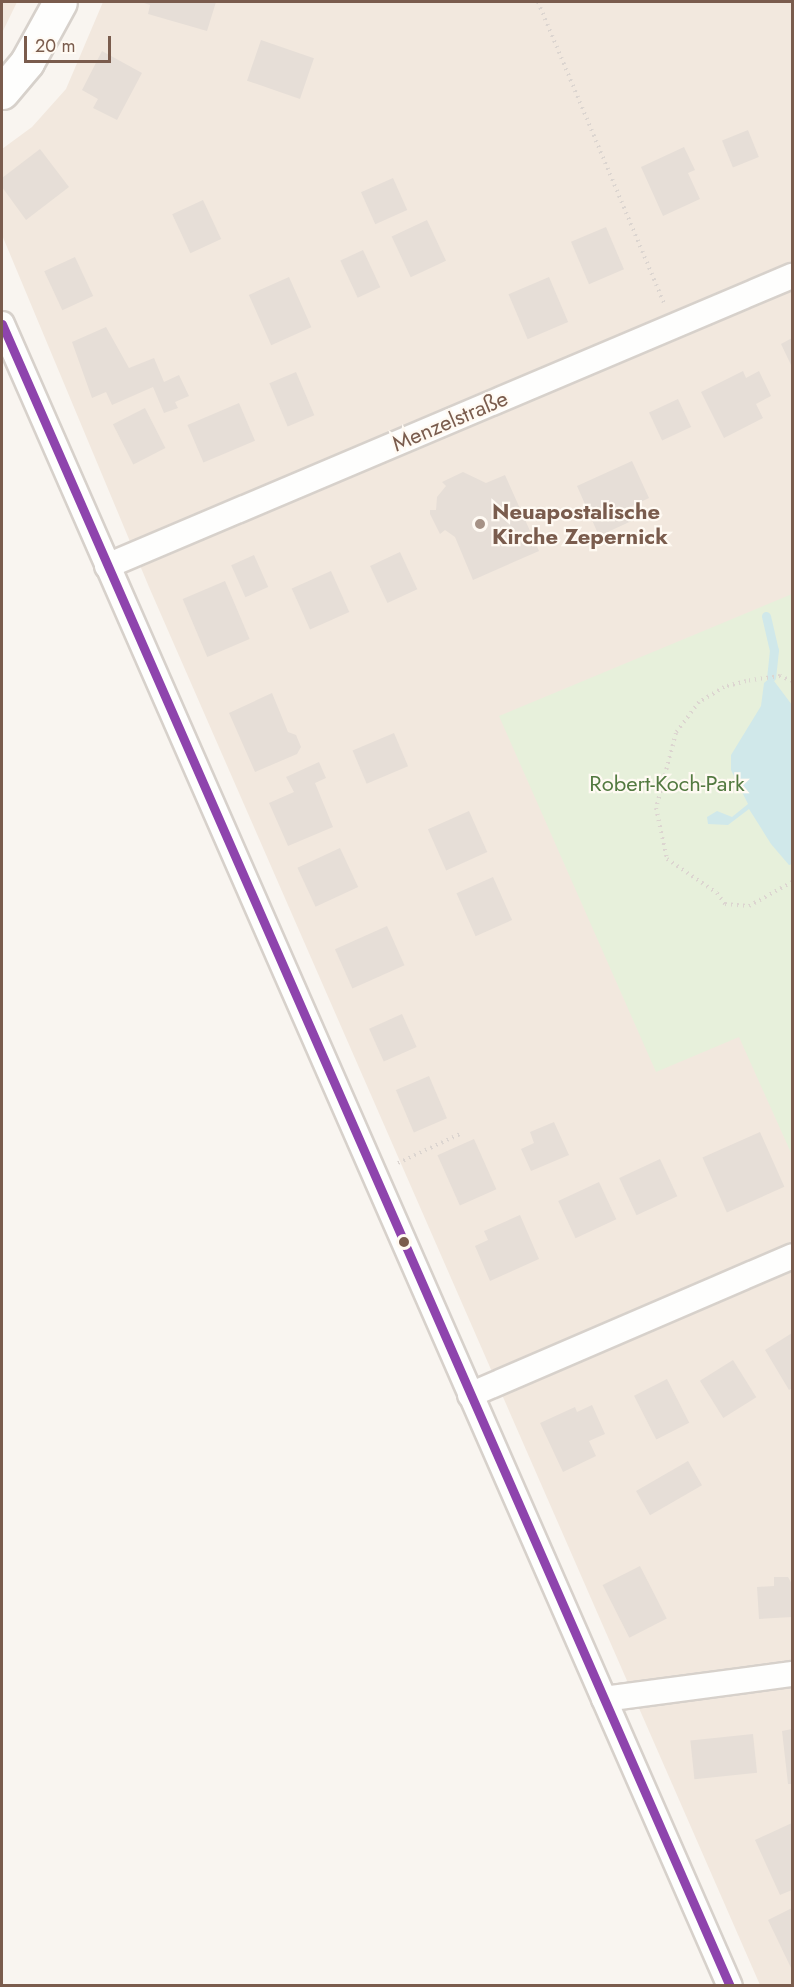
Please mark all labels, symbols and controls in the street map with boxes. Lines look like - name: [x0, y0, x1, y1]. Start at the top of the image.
- scale bar: [27, 24, 114, 62]
- text: 20 m: [35, 33, 75, 59]
- street label: Menzelstraße: [388, 385, 512, 457]
- place label: Neuapostalische Kirche Zepernick: [492, 498, 668, 550]
- marker: Neuapostalische Kirche Zepernick: [473, 517, 487, 531]
- park label: Robert-Koch-Park: [589, 771, 745, 797]
- unlabelled marker: [398, 1236, 410, 1248]

